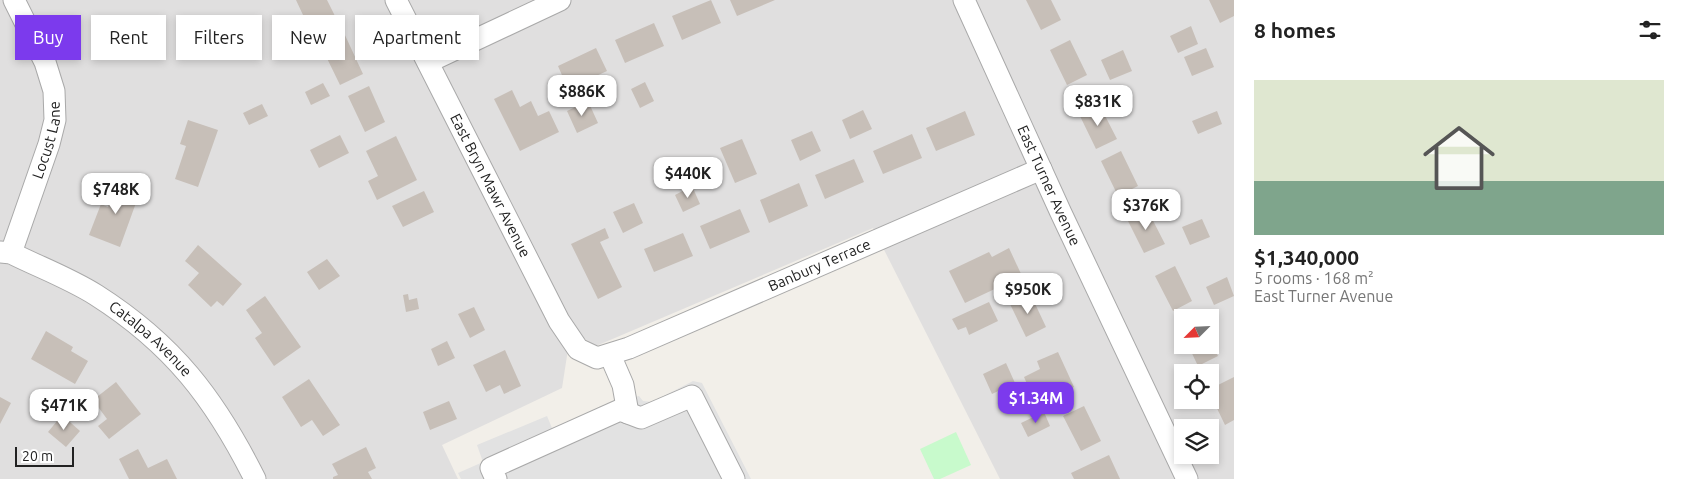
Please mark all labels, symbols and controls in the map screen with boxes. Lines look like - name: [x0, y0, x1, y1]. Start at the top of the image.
- chip: Buy: [15, 15, 81, 60]
- chip: Rent: [91, 15, 166, 60]
- chip: Filters: [176, 15, 262, 60]
- chip: New: [272, 15, 345, 60]
- chip: Apartment: [355, 15, 479, 60]
- icon: filters: [1636, 16, 1664, 44]
- text: 8 homes: [1254, 18, 1336, 42]
- pin: $886K: [547, 74, 617, 117]
- text: $886K: [559, 82, 605, 100]
- pin: $831K: [1063, 84, 1133, 127]
- text: $831K: [1075, 92, 1121, 110]
- street label: Locust Lane: [28, 101, 63, 181]
- street label: East Bryn Mawr Avenue: [447, 111, 534, 260]
- icon: home: [1414, 113, 1504, 203]
- street label: East Turner Avenue: [1014, 122, 1084, 248]
- pin: $440K: [653, 156, 723, 199]
- text: $440K: [665, 164, 711, 182]
- pin: $748K: [81, 172, 151, 215]
- text: $748K: [93, 180, 139, 198]
- pin: $376K: [1111, 188, 1181, 231]
- text: $376K: [1123, 196, 1169, 214]
- street label: Banbury Terrace: [765, 235, 873, 295]
- text: $1,340,000: [1254, 245, 1359, 269]
- text: 5 rooms · 168 m²: [1254, 269, 1374, 287]
- pin: $950K: [993, 272, 1063, 315]
- text: $950K: [1005, 280, 1051, 298]
- text: East Turner Avenue: [1254, 287, 1393, 305]
- street label: Catalpa Avenue: [106, 297, 196, 380]
- north arrow: [1174, 309, 1219, 354]
- map controls: [1174, 309, 1219, 464]
- button: locate: [1174, 364, 1219, 409]
- pin: $1.34M: [995, 382, 1077, 424]
- pin: $471K: [29, 388, 99, 431]
- text: $1.34M: [1009, 389, 1063, 407]
- text: $471K: [41, 396, 87, 414]
- button: layers: [1174, 419, 1219, 464]
- scale bar: [15, 444, 74, 467]
- text: 20 m: [22, 448, 53, 464]

